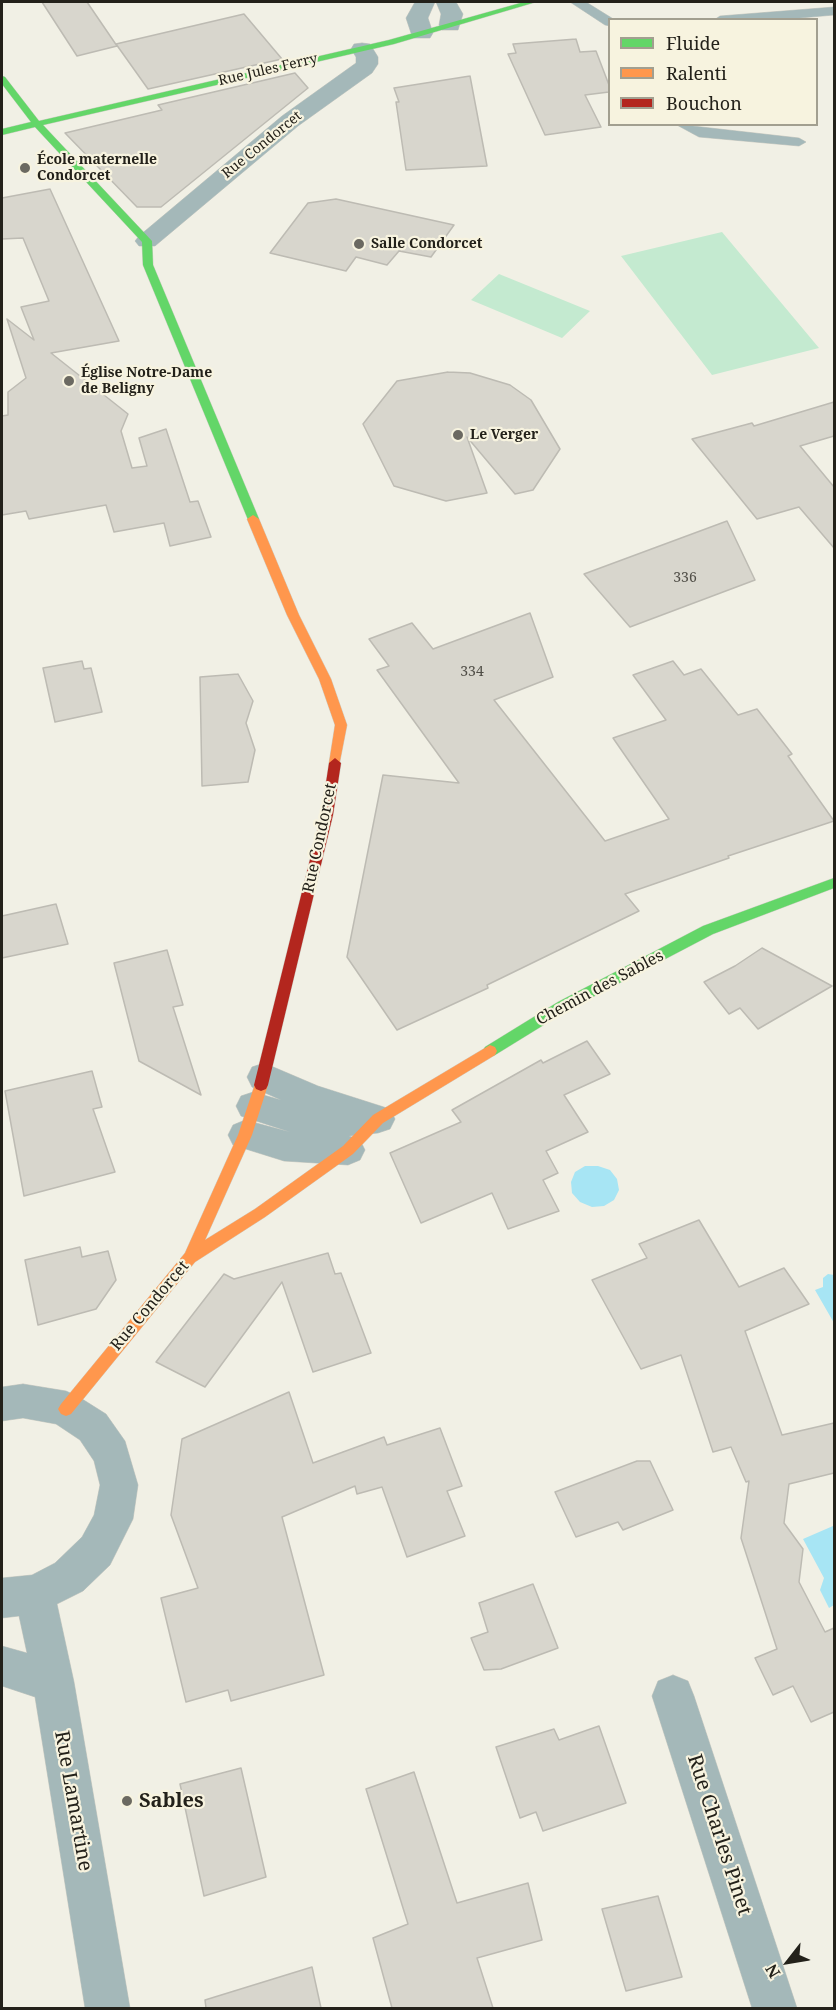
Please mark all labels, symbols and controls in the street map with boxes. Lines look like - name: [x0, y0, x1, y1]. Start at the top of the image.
- legend: [608, 18, 818, 126]
- text: Fluide: [666, 31, 720, 55]
- street label: Rue Jules Ferry: [217, 50, 319, 90]
- text: Ralenti: [666, 61, 727, 85]
- text: Bouchon: [666, 91, 742, 115]
- street label: Rue Condorcet: [219, 108, 305, 182]
- place label: École maternelle Condorcet: [37, 152, 157, 184]
- marker: École maternelle Condorcet: [18, 161, 32, 175]
- place label: Salle Condorcet: [371, 236, 482, 252]
- marker: Salle Condorcet: [352, 237, 366, 251]
- place label: Église Notre-Dame de Beligny: [81, 365, 212, 398]
- marker: Église Notre-Dame de Beligny: [62, 374, 76, 388]
- place label: Le Verger: [470, 427, 538, 443]
- marker: Le Verger: [451, 428, 465, 442]
- house number: 336: [673, 570, 697, 586]
- house number: 334: [460, 664, 484, 680]
- street label: Rue Condorcet: [299, 782, 341, 894]
- street label: Chemin des Sables: [533, 946, 667, 1030]
- street label: Rue Condorcet: [107, 1257, 193, 1355]
- street label: Rue Lamartine: [49, 1729, 97, 1873]
- street label: Rue Charles Pinet: [682, 1752, 756, 1918]
- place label: Sables: [139, 1789, 204, 1813]
- marker: Sables: [120, 1794, 134, 1808]
- north arrow: [758, 1932, 818, 1992]
- text: N: [760, 1960, 785, 1982]

